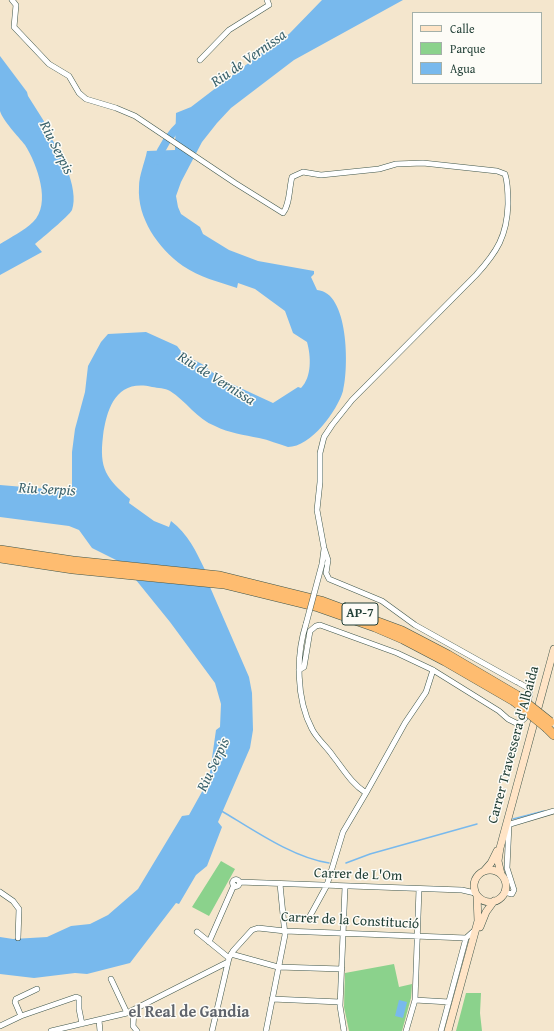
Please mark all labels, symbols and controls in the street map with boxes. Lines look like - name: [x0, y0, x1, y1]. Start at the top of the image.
- legend: [412, 12, 542, 84]
- text: Calle: [450, 20, 475, 37]
- water label: Riu de Vernissa: [208, 26, 290, 92]
- text: Parque: [450, 40, 485, 57]
- text: Agua: [450, 60, 475, 77]
- water label: Riu Serpis: [35, 118, 77, 178]
- water label: Riu de Vernissa: [174, 348, 258, 410]
- water label: Riu Serpis: [18, 480, 76, 500]
- road number: AP-7: [342, 603, 378, 625]
- street label: Carrer Travessera d'Albaida: [485, 664, 543, 826]
- water label: Riu Serpis: [194, 735, 234, 795]
- street label: Carrer de L'Om: [314, 865, 402, 885]
- street label: Carrer de la Constitució: [280, 909, 420, 933]
- district label: el Real de Gandia: [128, 1003, 250, 1023]

